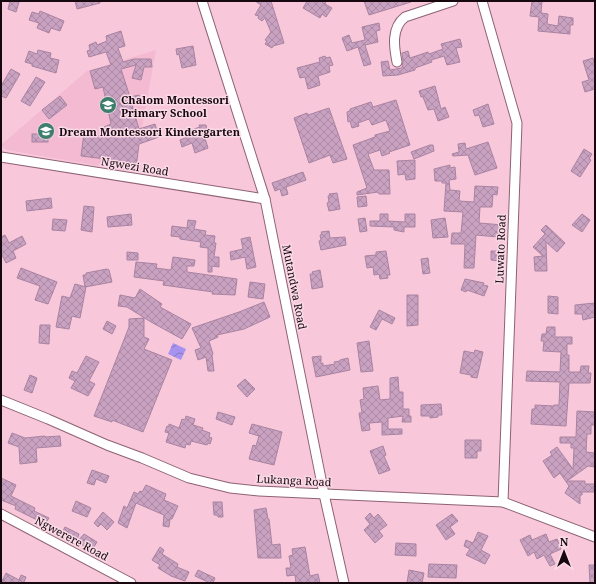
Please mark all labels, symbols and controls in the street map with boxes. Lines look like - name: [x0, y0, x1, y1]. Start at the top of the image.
- place label: Chalom Montessori Primary School: [121, 92, 229, 120]
- school or university icon: Chalom Montessori Primary School: [98, 95, 118, 115]
- school or university icon: Dream Montessori Kindergarten: [36, 121, 56, 141]
- place label: Dream Montessori Kindergarten: [59, 124, 241, 139]
- street label: Ngwezi Road: [100, 153, 170, 179]
- street label: Luwato Road: [491, 214, 509, 284]
- street label: Mutandwa Road: [279, 243, 311, 331]
- street label: Lukanga Road: [256, 471, 332, 489]
- street label: Ngwerere Road: [33, 512, 112, 564]
- north arrow: [544, 532, 584, 572]
- text: N: [560, 534, 569, 549]

